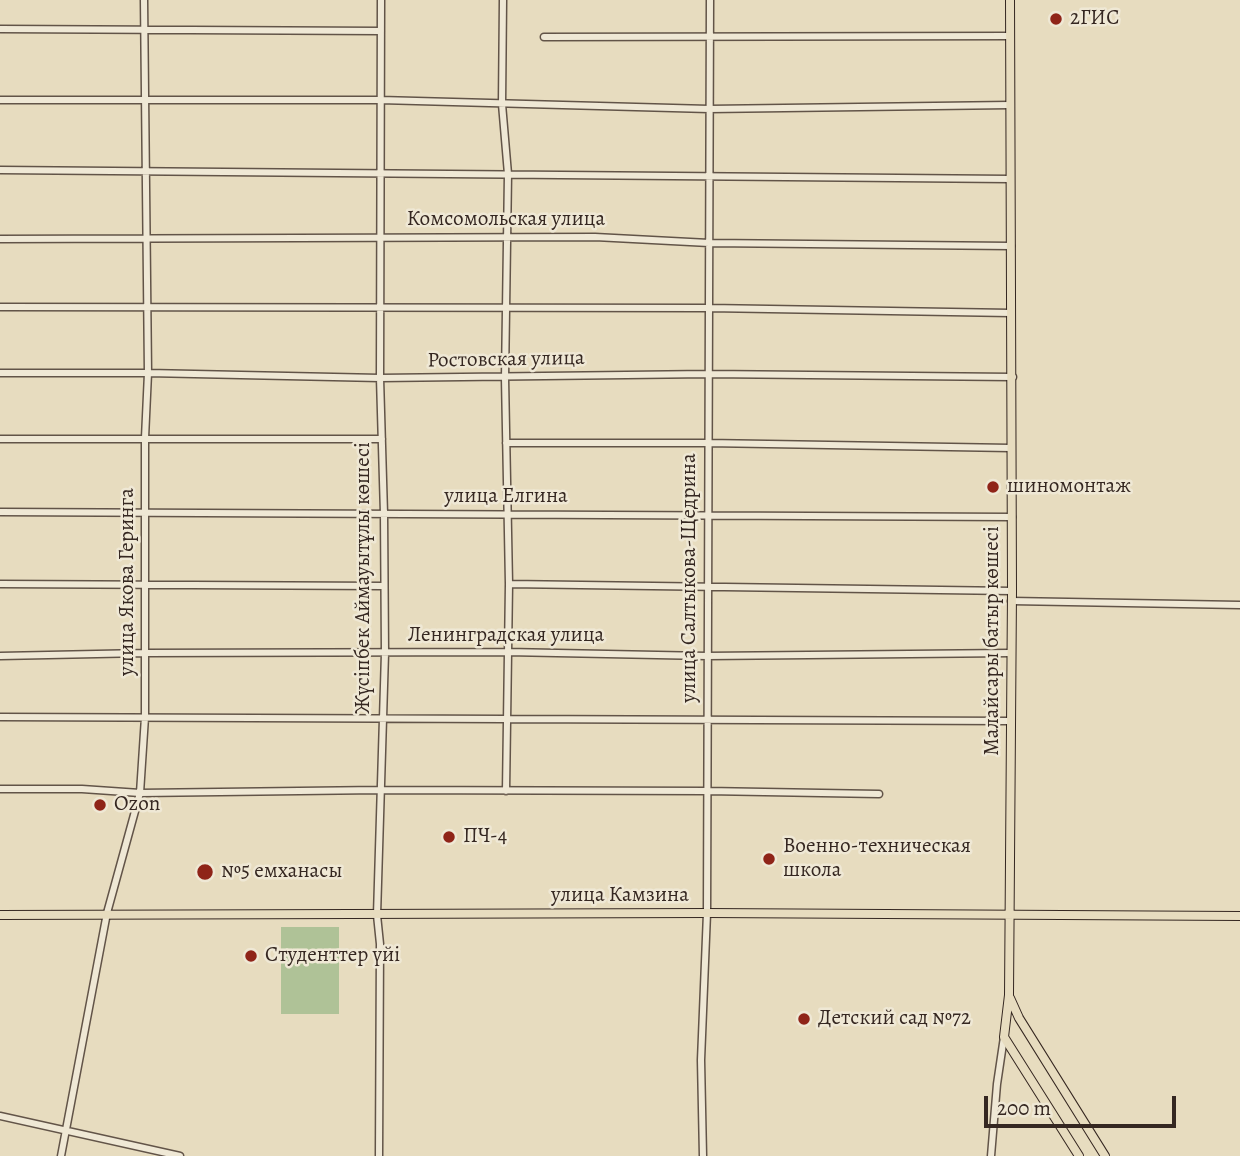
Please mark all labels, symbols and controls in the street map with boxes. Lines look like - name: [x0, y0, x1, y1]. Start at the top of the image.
- place label: 2ГИС: [1070, 6, 1119, 32]
- marker: 2ГИС: [1048, 11, 1064, 27]
- street label: Комсомольская улица: [407, 207, 605, 233]
- street label: Ростовская улица: [427, 346, 585, 374]
- street label: Жүсіпбек Аймауытұлы көшесі: [351, 442, 377, 714]
- street label: улица Салтыкова-Щедрина: [677, 453, 703, 703]
- place label: шиномонтаж: [1007, 474, 1131, 500]
- marker: шиномонтаж: [985, 479, 1001, 495]
- street label: улица Елгина: [444, 484, 568, 510]
- street label: улица Якова Геринга: [115, 488, 141, 676]
- street label: Малайсары батыр көшесі: [980, 526, 1006, 756]
- street label: Ленинградская улица: [408, 623, 604, 649]
- place label: Ozon: [114, 792, 160, 818]
- marker: Ozon: [92, 797, 108, 813]
- place label: ПЧ-4: [463, 824, 507, 850]
- marker: ПЧ-4: [441, 829, 457, 845]
- place label: Военно-техническая школа: [783, 834, 971, 884]
- marker: Военно-техническая школа: [761, 851, 777, 867]
- place label: №5 емханасы: [221, 859, 342, 885]
- marker: №5 емханасы: [195, 862, 215, 882]
- street label: улица Камзина: [551, 883, 689, 909]
- place label: Студенттер үйі: [265, 943, 400, 969]
- marker: Студенттер үйі: [243, 948, 259, 964]
- place label: Детский сад №72: [818, 1006, 971, 1032]
- marker: Детский сад №72: [796, 1011, 812, 1027]
- scale bar: [988, 1082, 1180, 1126]
- text: 200 m: [997, 1094, 1051, 1122]

